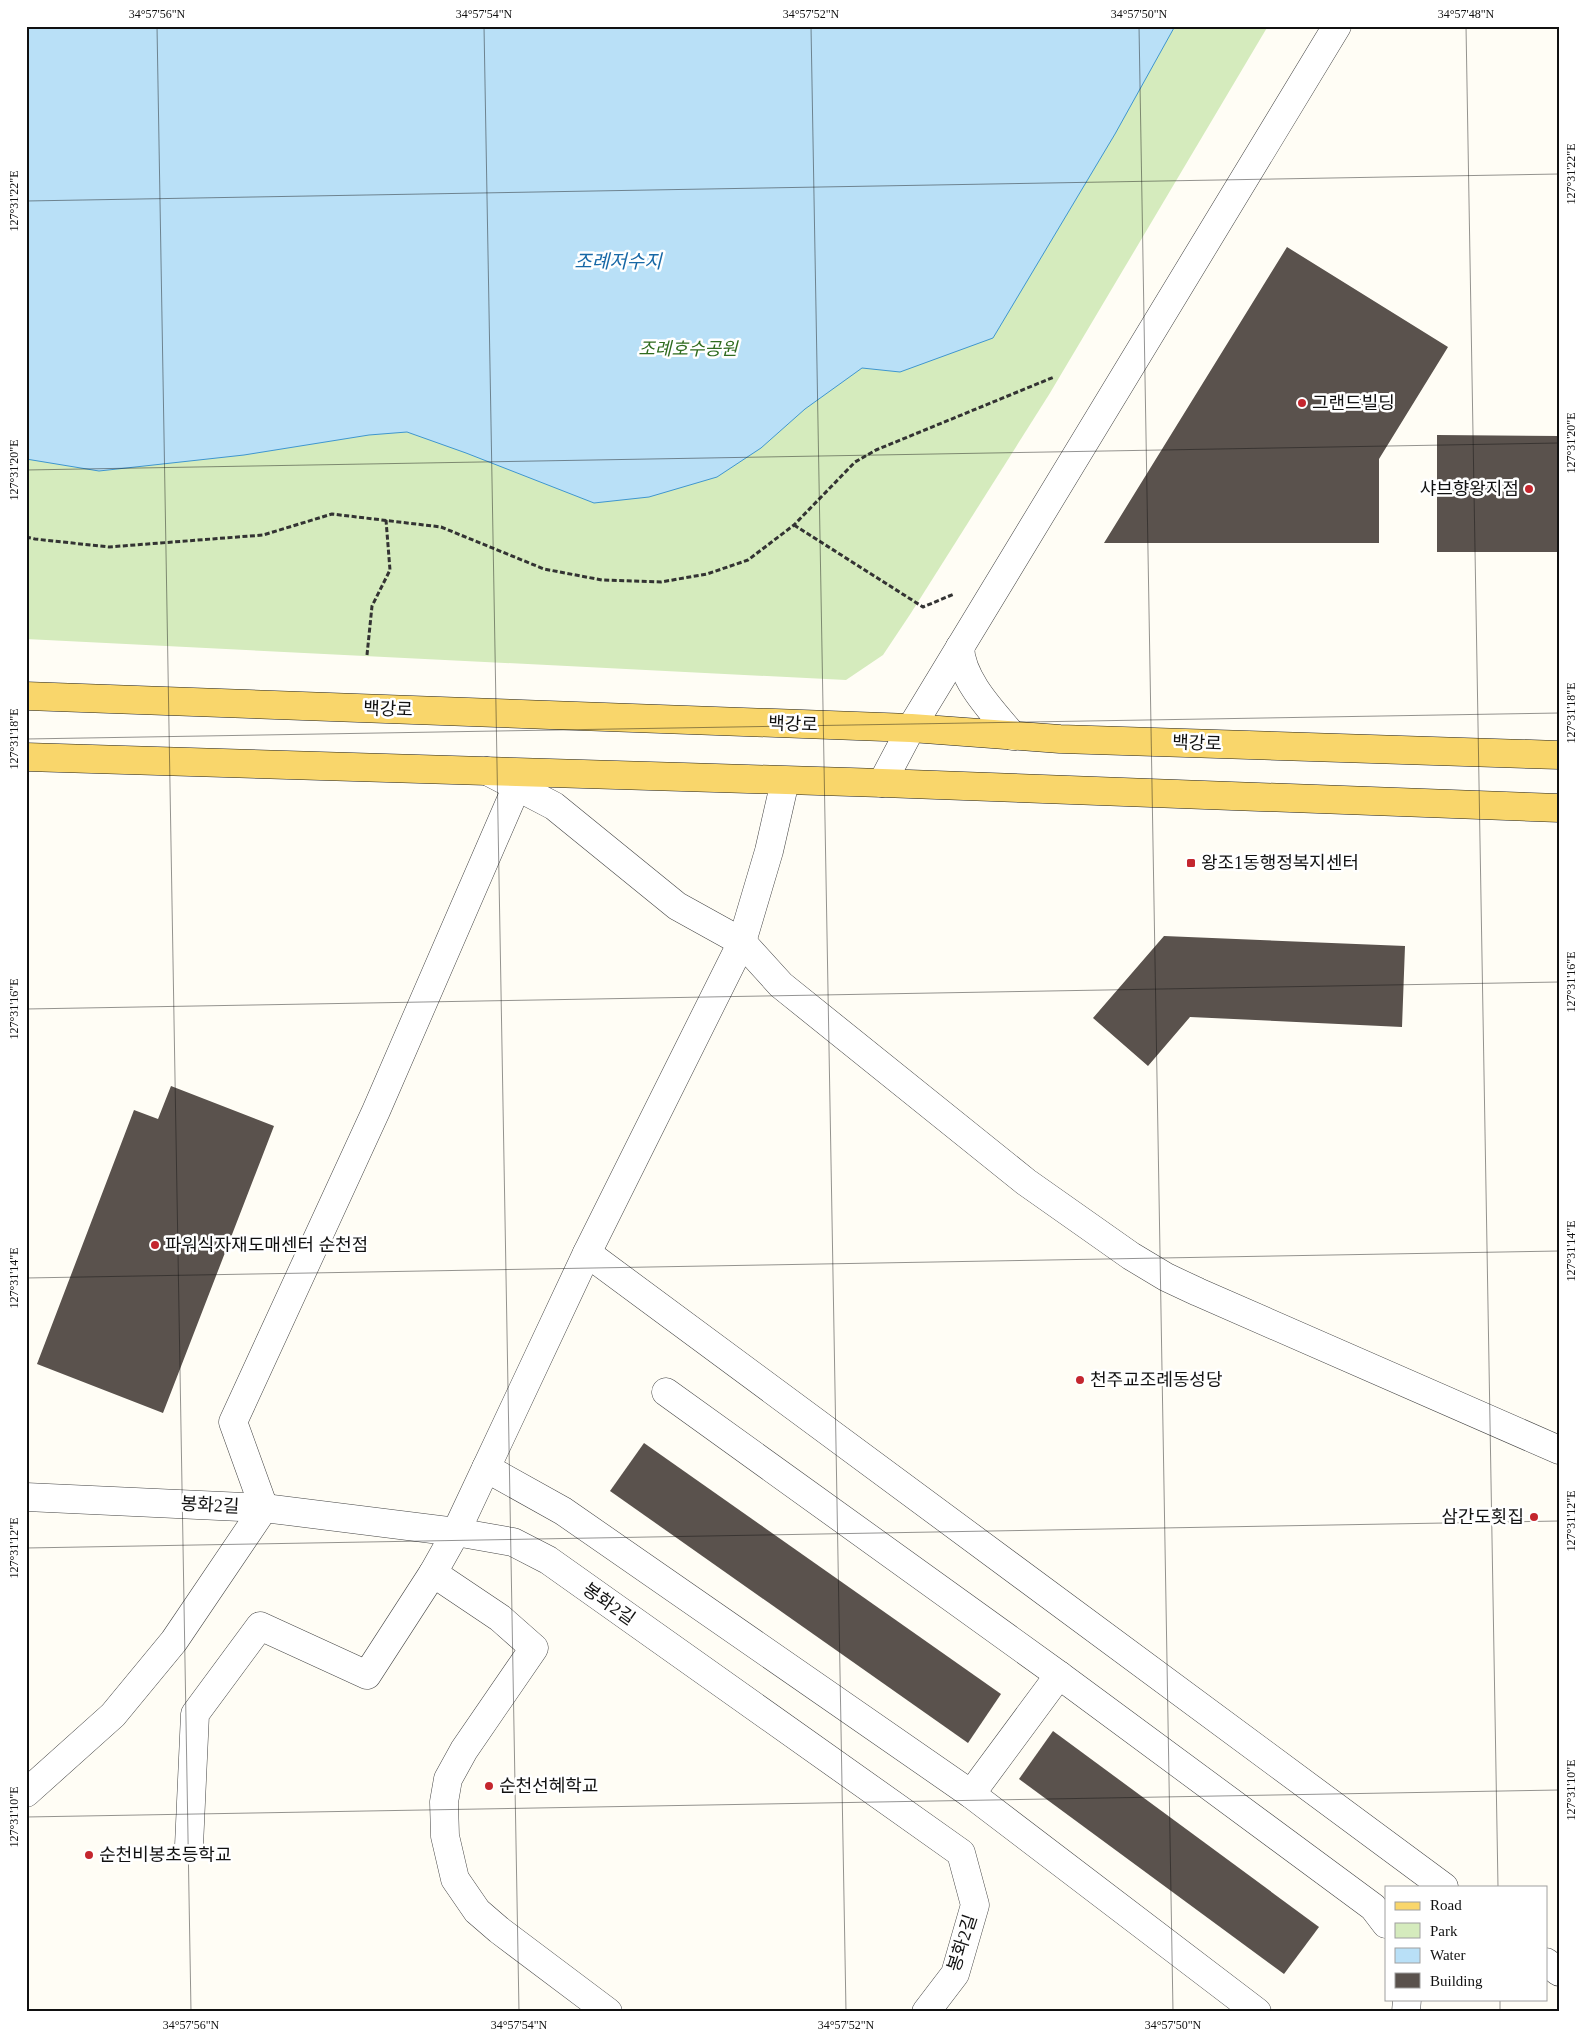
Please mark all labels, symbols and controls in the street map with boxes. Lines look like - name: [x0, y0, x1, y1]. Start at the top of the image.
- text: 34°57'56"N: [129, 7, 186, 21]
- text: 34°57'54"N: [456, 7, 513, 21]
- text: 34°57'52"N: [783, 7, 840, 21]
- text: 34°57'50"N: [1111, 7, 1168, 21]
- text: 34°57'48"N: [1438, 7, 1495, 21]
- text: 127°31'22"E: [1564, 143, 1578, 205]
- text: 127°31'22"E: [7, 170, 21, 232]
- water label: 조례저수지: [574, 251, 663, 272]
- park label: 조례호수공원: [638, 339, 739, 359]
- place label: 그랜드빌딩: [1312, 393, 1395, 413]
- marker: 그랜드빌딩: [1296, 397, 1308, 409]
- text: 127°31'20"E: [1564, 412, 1578, 474]
- text: 127°31'20"E: [7, 439, 21, 501]
- place label: 샤브향왕지점: [1420, 479, 1519, 499]
- marker: 샤브향왕지점: [1523, 483, 1535, 495]
- text: 127°31'18"E: [1564, 682, 1578, 744]
- street label: 백강로: [363, 698, 413, 720]
- text: 127°31'18"E: [7, 708, 21, 770]
- street label: 백강로: [768, 713, 818, 735]
- street label: 백강로: [1172, 732, 1222, 754]
- place label: 왕조1동행정복지센터: [1201, 853, 1359, 873]
- marker: 왕조1동행정복지센터: [1185, 857, 1197, 869]
- text: 127°31'16"E: [1564, 951, 1578, 1013]
- text: 127°31'16"E: [7, 978, 21, 1040]
- text: 127°31'14"E: [1564, 1220, 1578, 1282]
- place label: 파워식자재도매센터 순천점: [165, 1235, 368, 1255]
- marker: 파워식자재도매센터 순천점: [149, 1239, 161, 1251]
- text: 127°31'14"E: [7, 1247, 21, 1309]
- place label: 천주교조례동성당: [1090, 1370, 1222, 1390]
- marker: 천주교조례동성당: [1074, 1374, 1086, 1386]
- text: 127°31'12"E: [1564, 1490, 1578, 1552]
- street label: 봉화2길: [180, 1493, 240, 1517]
- place label: 삼간도횟집: [1441, 1507, 1524, 1527]
- marker: 삼간도횟집: [1528, 1511, 1540, 1523]
- text: 127°31'12"E: [7, 1517, 21, 1579]
- street label: 봉화2길: [579, 1579, 639, 1629]
- text: 127°31'10"E: [1564, 1759, 1578, 1821]
- place label: 순천선혜학교: [499, 1776, 598, 1796]
- marker: 순천선혜학교: [483, 1780, 495, 1792]
- text: 127°31'10"E: [7, 1786, 21, 1848]
- place label: 순천비봉초등학교: [99, 1845, 231, 1865]
- marker: 순천비봉초등학교: [83, 1849, 95, 1861]
- legend: [1385, 1886, 1548, 2000]
- text: Road: [1430, 1897, 1462, 1913]
- street label: 봉화2길: [943, 1912, 981, 1974]
- text: Park: [1430, 1923, 1458, 1939]
- text: Water: [1430, 1947, 1465, 1963]
- text: Building: [1430, 1973, 1483, 1989]
- text: 34°57'56"N: [163, 2018, 220, 2032]
- text: 34°57'54"N: [491, 2018, 548, 2032]
- text: 34°57'52"N: [818, 2018, 875, 2032]
- text: 34°57'50"N: [1145, 2018, 1202, 2032]

